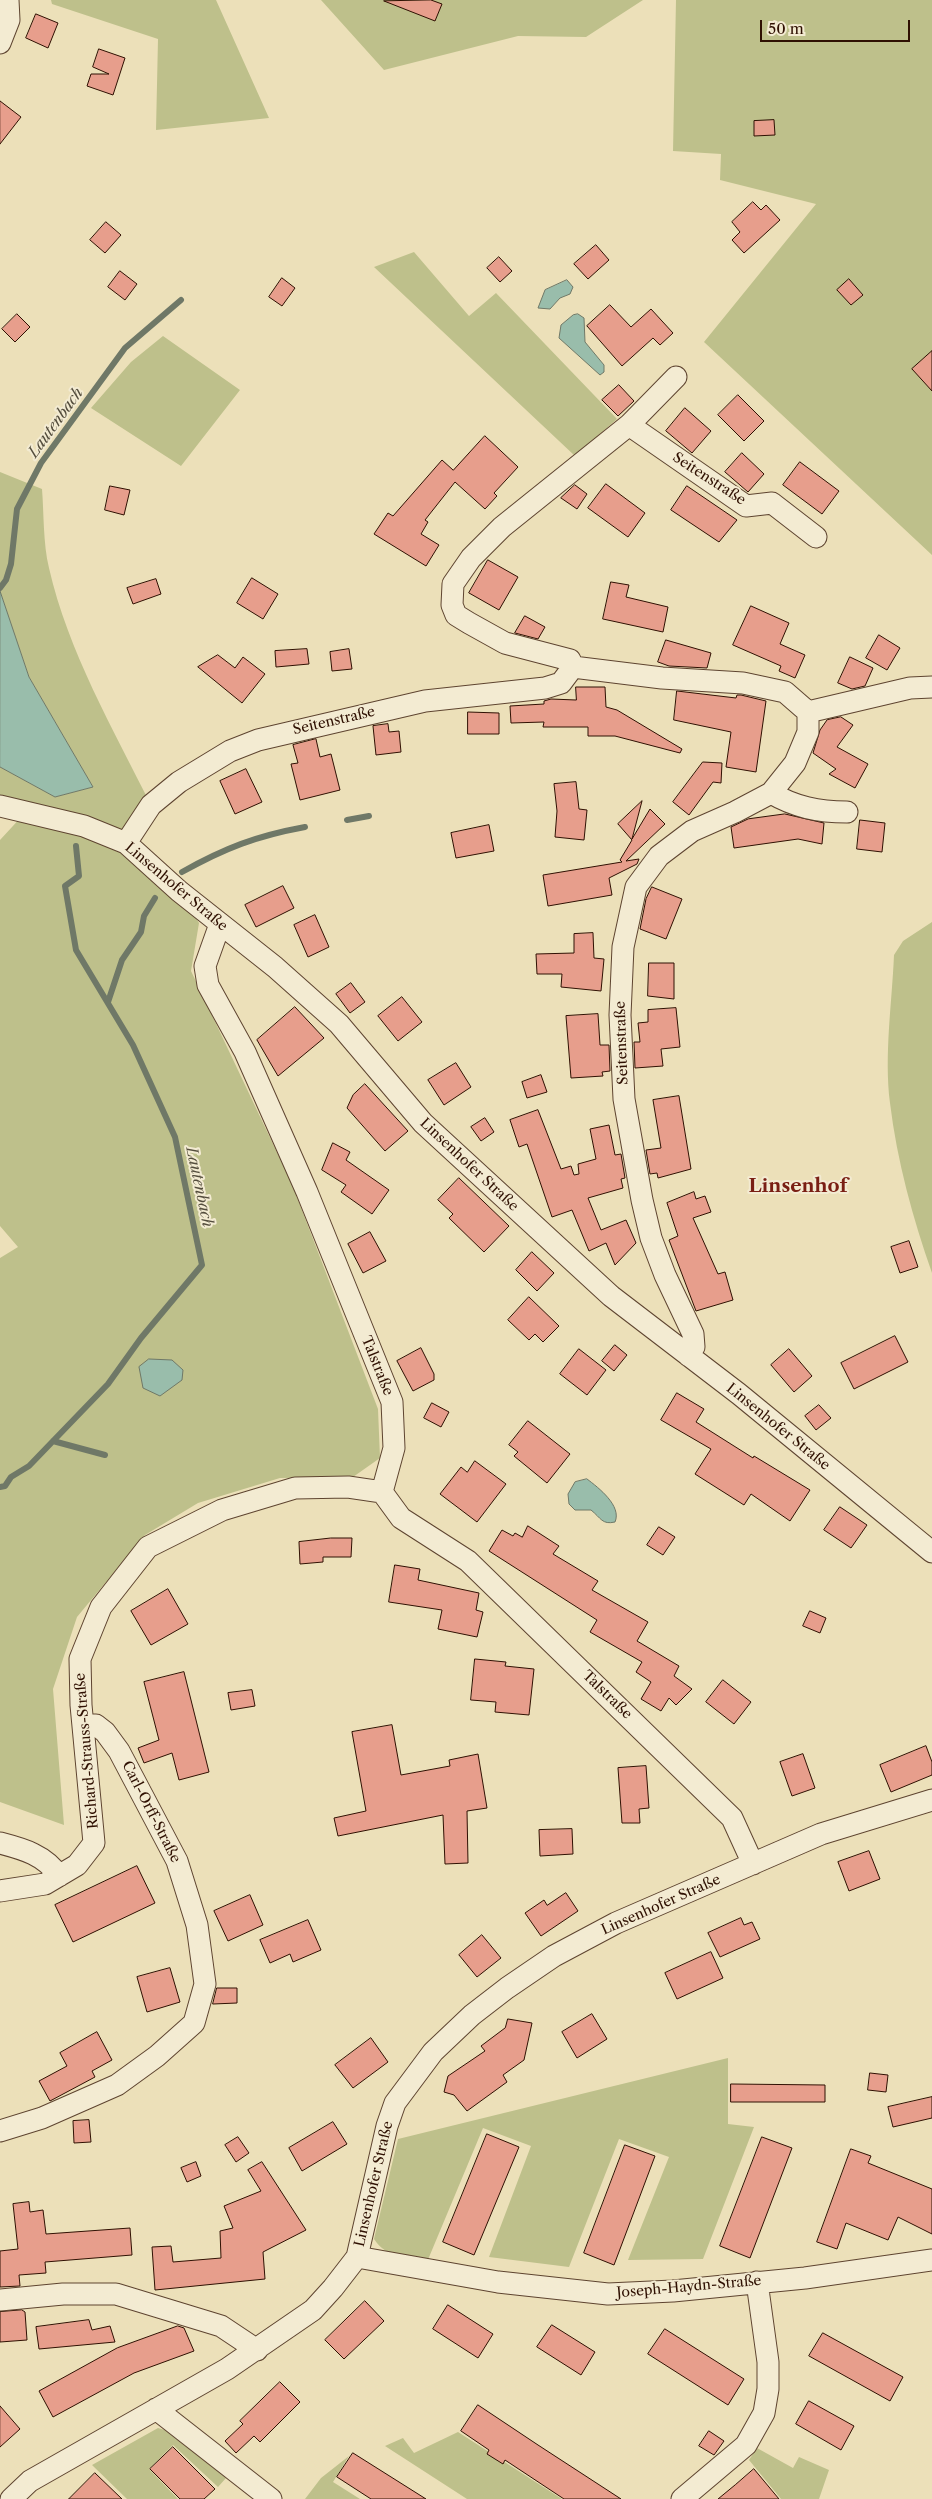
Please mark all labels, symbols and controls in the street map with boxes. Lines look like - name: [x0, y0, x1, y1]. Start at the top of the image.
- scale bar: [762, 10, 912, 42]
- text: 50 m: [768, 19, 804, 38]
- water label: Lautenbach: [25, 385, 87, 461]
- street label: Seitenstraße: [669, 449, 749, 509]
- street label: Seitenstraße: [291, 703, 377, 739]
- street label: Linsenhofer Straße: [121, 839, 231, 935]
- street label: Seitenstraße: [612, 1001, 632, 1085]
- street label: Linsenhofer Straße: [416, 1115, 522, 1215]
- water label: Lautenbach: [182, 1145, 216, 1229]
- district label: Linsenhof: [748, 1176, 848, 1198]
- street label: Talstraße: [358, 1334, 396, 1398]
- street label: Linsenhofer Straße: [723, 1380, 833, 1474]
- street label: Talstraße: [579, 1667, 635, 1723]
- street label: Richard-Strauss-Straße: [72, 1672, 102, 1830]
- street label: Carl-Orff-Straße: [118, 1758, 184, 1866]
- street label: Linsenhofer Straße: [599, 1871, 723, 1939]
- street label: Linsenhofer Straße: [351, 2119, 397, 2249]
- street label: Joseph-Haydn-Straße: [616, 2272, 762, 2302]

